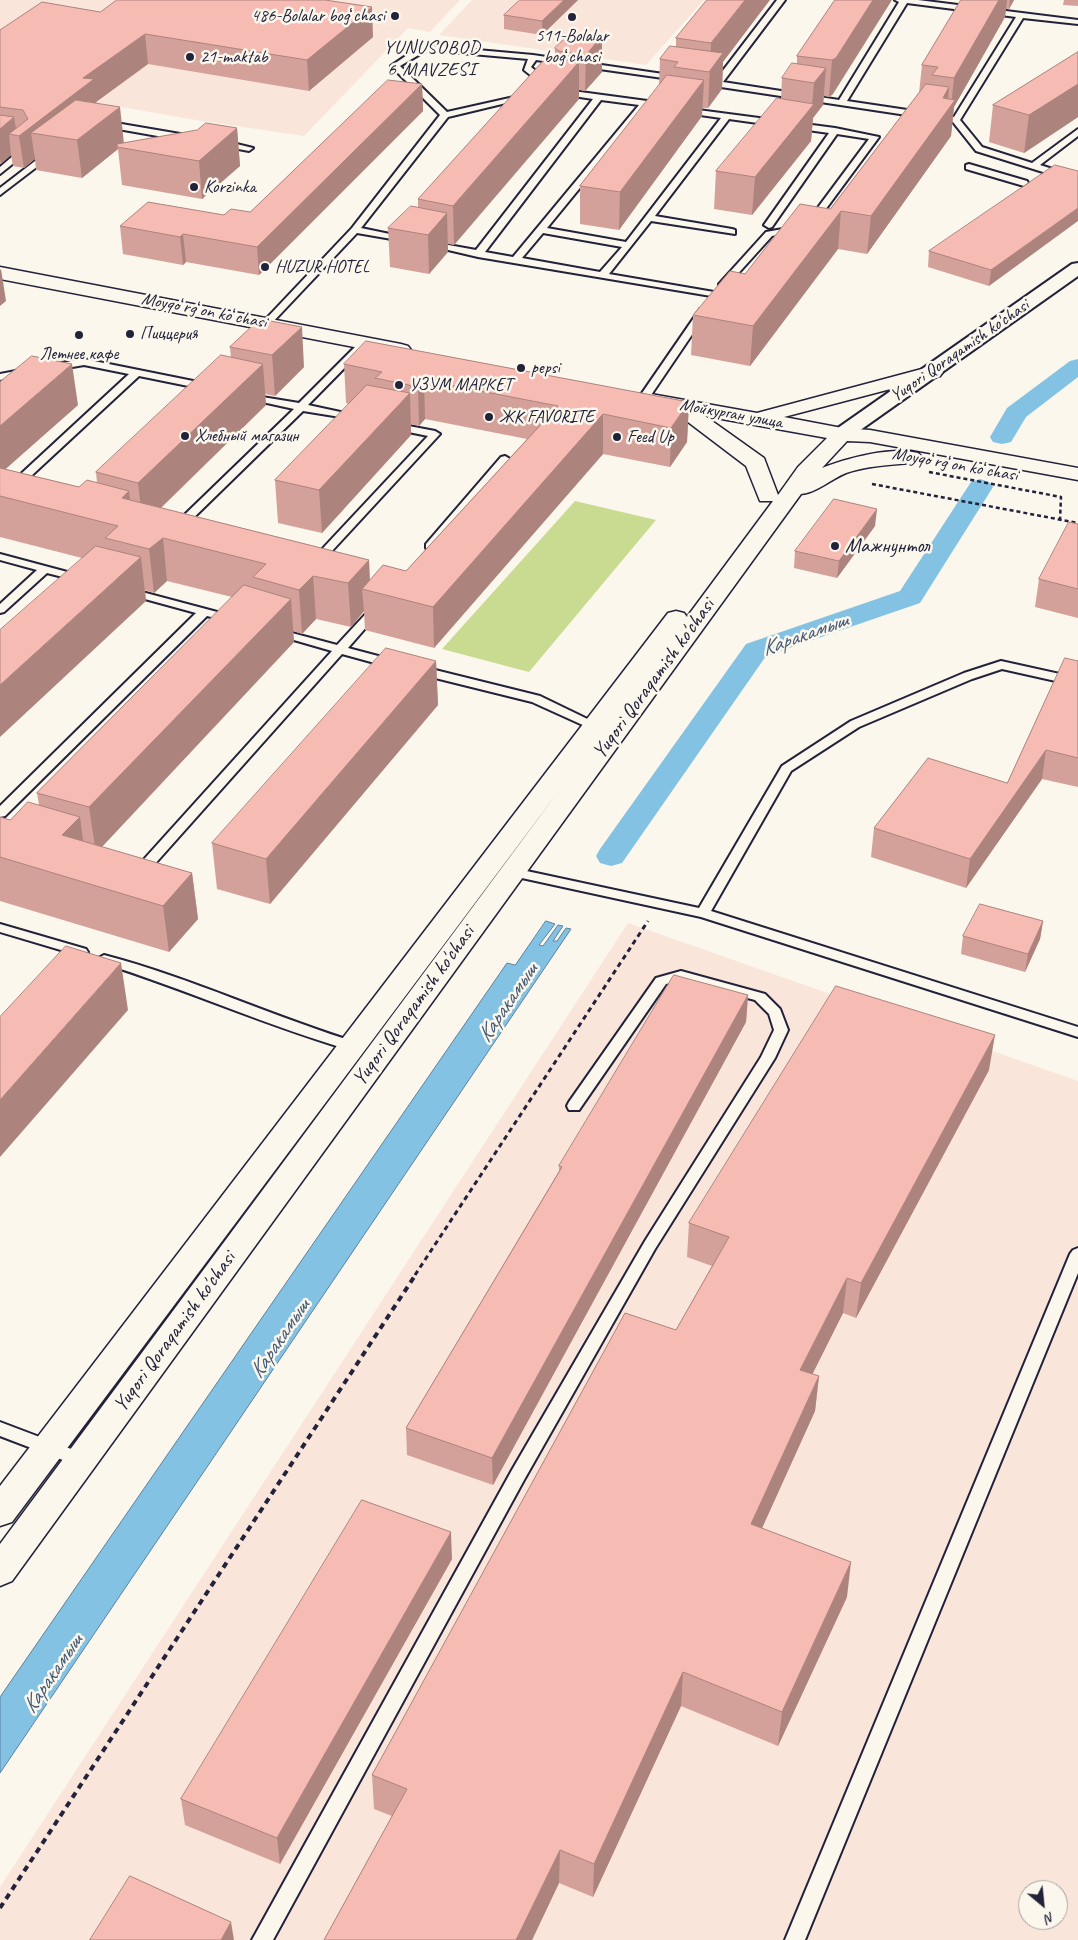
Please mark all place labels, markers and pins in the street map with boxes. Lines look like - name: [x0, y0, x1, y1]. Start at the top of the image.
- place label: 486-Bolalar bogʻchasi: [251, 5, 385, 27]
- marker: 486-Bolalar bogʻchasi: [389, 10, 401, 22]
- marker: 511-Bolalar bogʻchasi: [566, 11, 578, 23]
- place label: 511-Bolalar bogʻchasi: [535, 25, 609, 68]
- place label: 21-maktab: [200, 46, 268, 68]
- marker: 21-maktab: [184, 51, 196, 63]
- place label: Korzinka: [204, 176, 256, 198]
- marker: Korzinka: [188, 181, 200, 193]
- place label: HUZUR HOTEL: [275, 256, 369, 278]
- marker: HUZUR HOTEL: [259, 261, 271, 273]
- place label: Пиццерия: [140, 323, 197, 345]
- marker: Пиццерия: [124, 328, 136, 340]
- marker: Летнее кафе: [73, 329, 85, 341]
- place label: Летнее кафе: [40, 343, 118, 365]
- place label: pepsi: [531, 357, 560, 379]
- marker: pepsi: [515, 362, 527, 374]
- place label: УЗУМ МАРКЕТ: [409, 374, 512, 396]
- marker: УЗУМ МАРКЕТ: [393, 379, 405, 391]
- place label: ЖК FAVORITE: [499, 406, 594, 428]
- marker: ЖК FAVORITE: [483, 411, 495, 423]
- place label: Хлебный магазин: [195, 425, 299, 447]
- place label: Feed Up: [627, 426, 674, 448]
- marker: Хлебный магазин: [179, 430, 191, 442]
- marker: Feed Up: [611, 431, 623, 443]
- place label: Мажнунтол: [845, 533, 929, 559]
- marker: Мажнунтол: [829, 540, 841, 552]

